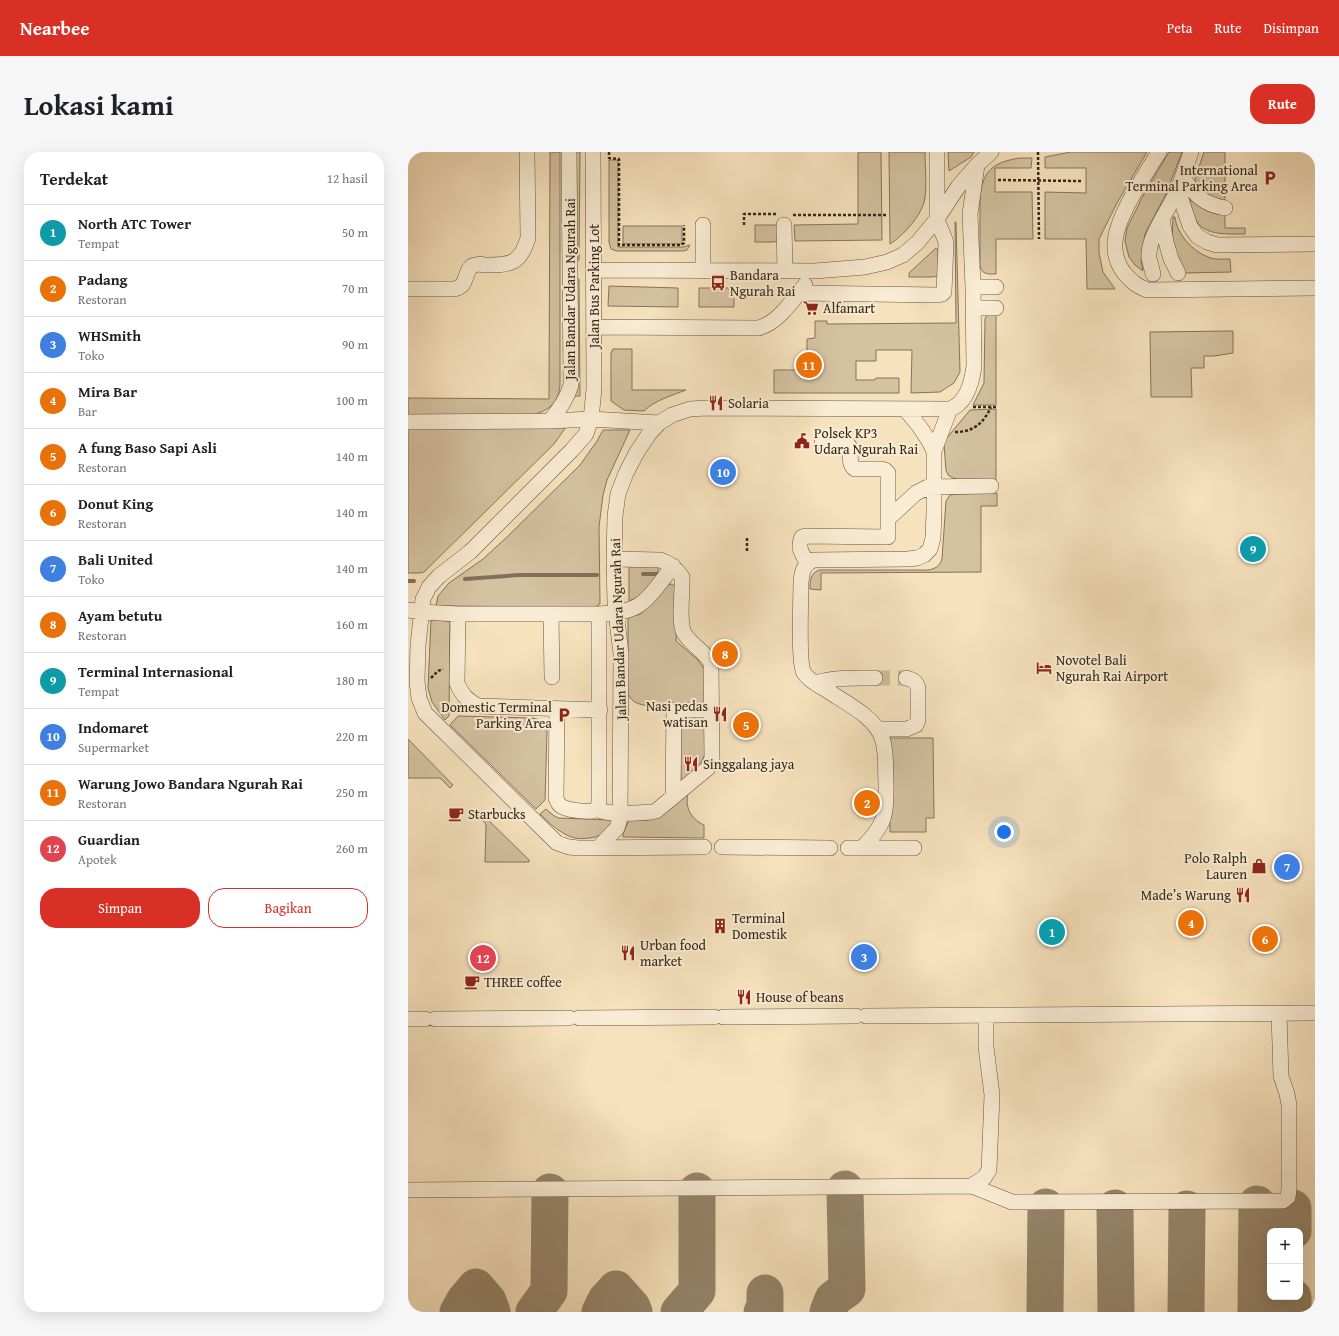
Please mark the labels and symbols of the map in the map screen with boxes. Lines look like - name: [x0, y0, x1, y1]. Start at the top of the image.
- place label: International Terminal Parking Area: [1125, 160, 1258, 196]
- parking icon: International Terminal Parking Area: [1261, 169, 1279, 187]
- street label: Jalan Bandar Udara Ngurah Rai: [560, 198, 580, 382]
- street label: Jalan Bus Parking Lot: [584, 224, 604, 350]
- place label: Bandara Ngurah Rai: [730, 265, 796, 301]
- bus stop icon: Bandara Ngurah Rai: [709, 274, 727, 292]
- place label: Alfamart: [823, 298, 875, 318]
- supermarket icon: Alfamart: [802, 299, 820, 317]
- pin: 11: [796, 350, 822, 380]
- place label: Solaria: [728, 393, 769, 413]
- restaurant icon: Solaria: [707, 394, 725, 412]
- place label: Polsek KP3 Udara Ngurah Rai: [814, 423, 918, 459]
- public building icon: Polsek KP3 Udara Ngurah Rai: [793, 432, 811, 450]
- pin: 10: [710, 457, 736, 487]
- pin: 9: [1240, 534, 1266, 564]
- street label: Jalan Bandar Udara Ngurah Rai: [605, 538, 631, 722]
- pin: 8: [712, 639, 738, 669]
- place label: Novotel Bali Ngurah Rai Airport: [1056, 650, 1168, 686]
- hotel icon: Novotel Bali Ngurah Rai Airport: [1035, 659, 1053, 677]
- place label: Nasi pedas watisan: [646, 696, 708, 732]
- place label: Domestic Terminal Parking Area: [441, 697, 552, 733]
- restaurant icon: Nasi pedas watisan: [711, 705, 729, 723]
- parking icon: Domestic Terminal Parking Area: [555, 706, 573, 724]
- pin: 5: [733, 710, 759, 740]
- place label: Singgalang jaya: [703, 754, 795, 774]
- restaurant icon: Singgalang jaya: [682, 755, 700, 773]
- pin: 2: [854, 788, 880, 818]
- place label: Starbucks: [468, 804, 526, 824]
- cafe icon: Starbucks: [447, 805, 465, 823]
- your location: [994, 822, 1014, 842]
- place label: Polo Ralph Lauren: [1184, 848, 1247, 884]
- pin: 7: [1274, 852, 1300, 882]
- shop icon: Polo Ralph Lauren: [1250, 857, 1268, 875]
- place label: Made’s Warung: [1141, 885, 1231, 905]
- restaurant icon: Made’s Warung: [1234, 886, 1252, 904]
- place label: Terminal Domestik: [732, 908, 788, 944]
- pin: 4: [1178, 908, 1204, 938]
- building icon: Terminal Domestik: [711, 917, 729, 935]
- pin: 1: [1039, 917, 1065, 947]
- pin: 6: [1252, 924, 1278, 954]
- place label: Urban food market: [640, 935, 707, 971]
- pin: 3: [851, 942, 877, 972]
- pin: 12: [470, 943, 496, 973]
- restaurant icon: Urban food market: [619, 944, 637, 962]
- place label: THREE coffee: [484, 972, 562, 992]
- cafe icon: THREE coffee: [463, 973, 481, 991]
- place label: House of beans: [756, 987, 844, 1007]
- restaurant icon: House of beans: [735, 988, 753, 1006]

